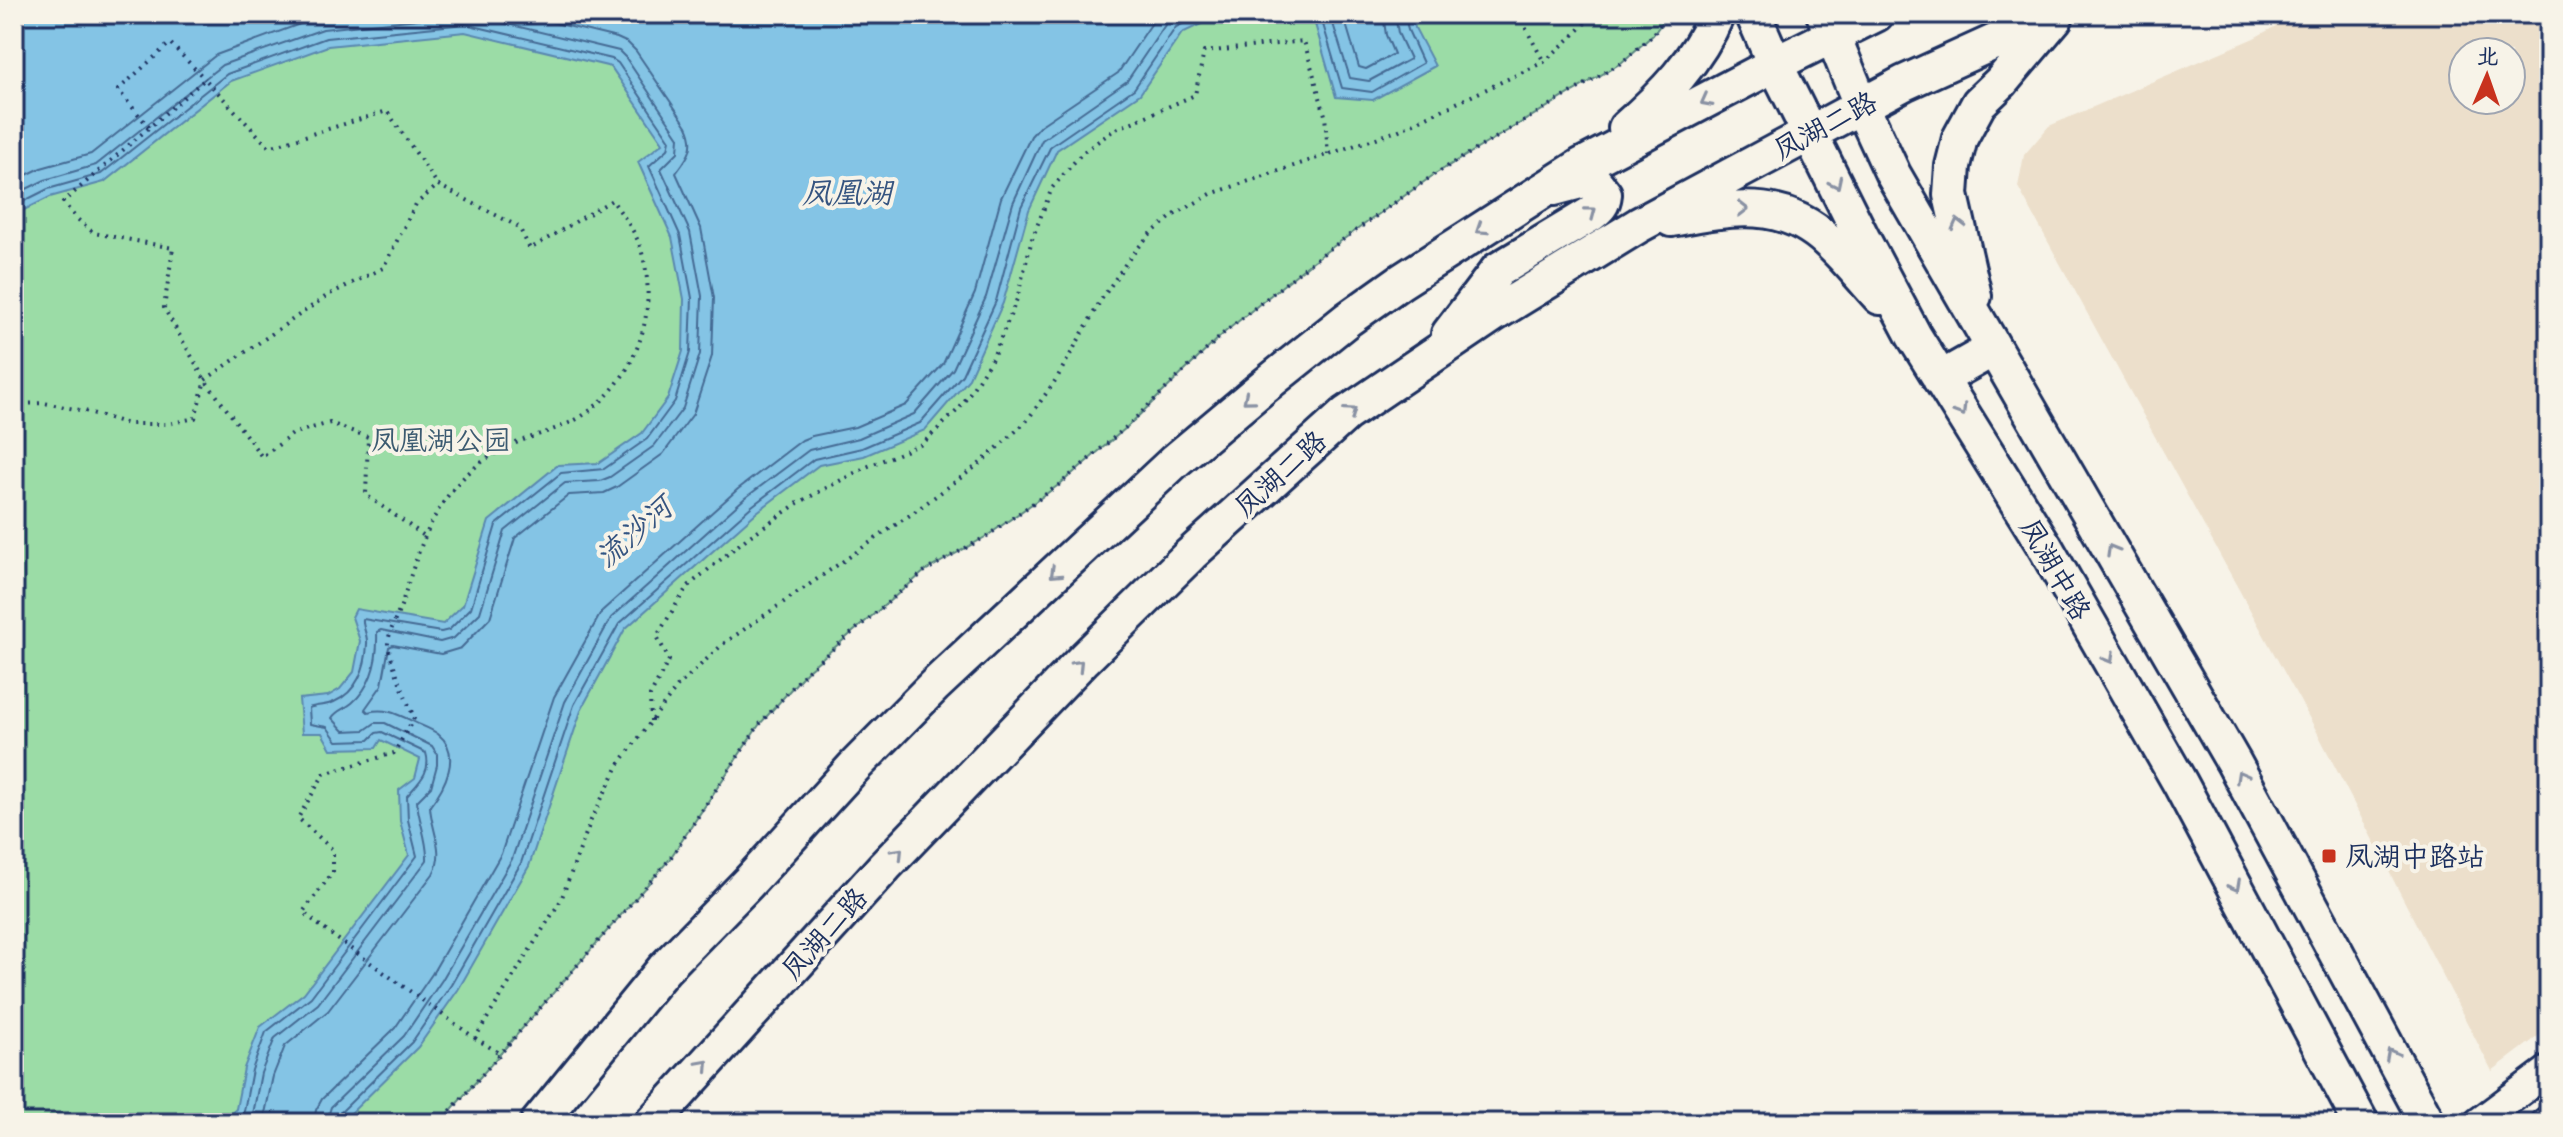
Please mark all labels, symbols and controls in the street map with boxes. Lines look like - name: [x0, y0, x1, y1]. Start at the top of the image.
- north arrow: [2447, 36, 2527, 116]
- text: 北: [2476, 42, 2499, 70]
- street label: 凤湖二路: [1767, 83, 1883, 167]
- one-way arrow: [1700, 91, 1715, 106]
- water label: 凤凰湖: [802, 173, 895, 211]
- one-way arrow: [1826, 175, 1842, 190]
- one-way arrow: [1737, 201, 1750, 218]
- one-way arrow: [1582, 207, 1597, 222]
- one-way arrow: [1951, 218, 1968, 232]
- one-way arrow: [1475, 220, 1489, 235]
- one-way arrow: [1243, 389, 1258, 404]
- one-way arrow: [1951, 402, 1966, 417]
- one-way arrow: [1342, 407, 1356, 422]
- park label: 凤凰湖公园: [371, 422, 511, 458]
- street label: 凤湖二路: [1226, 422, 1334, 524]
- water label: 流沙河: [587, 484, 684, 575]
- street label: 凤湖中路: [2012, 511, 2100, 627]
- one-way arrow: [2107, 544, 2122, 559]
- one-way arrow: [1050, 563, 1064, 578]
- one-way arrow: [2099, 649, 2115, 664]
- one-way arrow: [1069, 660, 1083, 674]
- one-way arrow: [2235, 770, 2251, 785]
- place label: 凤湖中路站: [2345, 838, 2485, 874]
- marker: 凤湖中路站: [2320, 847, 2338, 865]
- one-way arrow: [889, 848, 904, 862]
- one-way arrow: [2225, 877, 2240, 892]
- street label: 凤湖二路: [773, 879, 875, 987]
- one-way arrow: [2385, 1048, 2400, 1063]
- one-way arrow: [694, 1060, 709, 1075]

